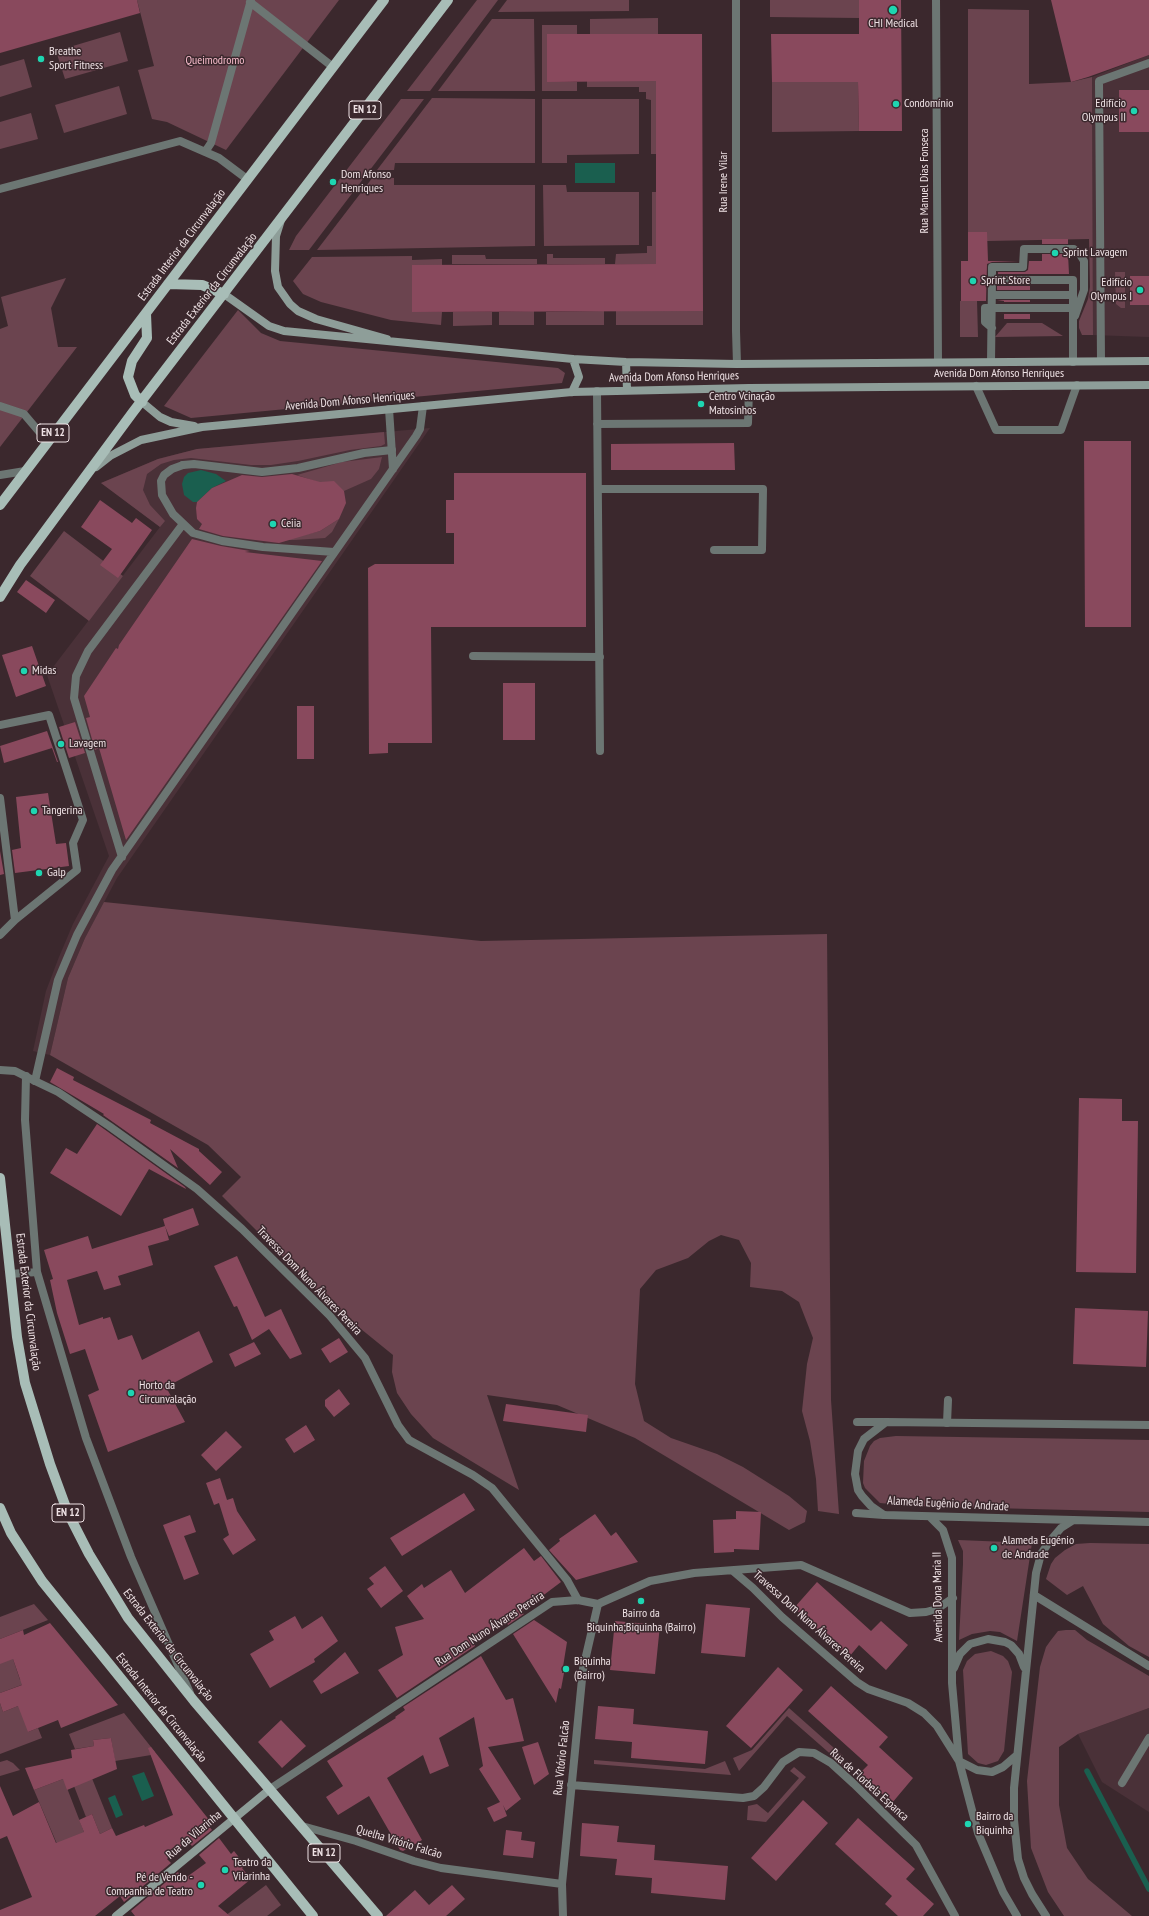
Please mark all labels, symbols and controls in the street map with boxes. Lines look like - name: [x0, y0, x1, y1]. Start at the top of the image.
- marker: CHI Medical: [887, 4, 899, 16]
- place label: CHI Medical: [868, 17, 918, 31]
- place label: Breathe Sport Fitness: [49, 45, 103, 73]
- marker: Breathe Sport Fitness: [36, 54, 46, 64]
- park label: Queimodromo: [185, 54, 245, 68]
- place label: Condomínio: [904, 97, 953, 111]
- place label: Edifício Olympus II: [1082, 97, 1126, 125]
- marker: Condomínio: [891, 99, 901, 109]
- road number: EN 12: [349, 101, 381, 119]
- marker: Edifício Olympus II: [1129, 106, 1139, 116]
- street label: Rua Manuel Dias Fonseca: [918, 128, 932, 234]
- street label: Rua Irene Vilar: [717, 151, 731, 213]
- place label: Dom Afonso Henriques: [341, 168, 391, 196]
- marker: Dom Afonso Henriques: [328, 177, 338, 187]
- street label: Estrada Interior da Circunvalação: [135, 186, 229, 304]
- street label: Estrada Exterior da Circunvalação: [164, 230, 260, 348]
- place label: Sprint Lavagem: [1063, 246, 1127, 260]
- marker: Sprint Lavagem: [1050, 248, 1060, 258]
- place label: Sprint Store: [981, 274, 1030, 288]
- marker: Sprint Store: [968, 276, 978, 286]
- place label: Edifício Olympus I: [1090, 276, 1132, 304]
- marker: Edifício Olympus I: [1135, 285, 1145, 295]
- street label: Avenida Dom Afonso Henriques: [934, 367, 1064, 381]
- street label: Avenida Dom Afonso Henriques: [609, 369, 739, 385]
- street label: Avenida Dom Afonso Henriques: [285, 388, 415, 414]
- place label: Centro Vcinação Matosinhos: [709, 390, 775, 418]
- marker: Centro Vcinação Matosinhos: [696, 399, 706, 409]
- road number: EN 12: [37, 424, 69, 442]
- place label: Ceiia: [281, 517, 301, 531]
- marker: Ceiia: [268, 519, 278, 529]
- place label: Midas: [32, 664, 56, 678]
- marker: Midas: [19, 666, 29, 676]
- place label: Lavagem: [69, 737, 106, 751]
- marker: Lavagem: [56, 739, 66, 749]
- place label: Tangerina: [42, 804, 83, 818]
- marker: Tangerina: [29, 806, 39, 816]
- place label: Galp: [47, 866, 66, 880]
- marker: Galp: [34, 868, 44, 878]
- street label: Travessa Dom Nuno Álvares Pereira: [253, 1224, 365, 1338]
- street label: Estrada Exterior da Circunvalação: [12, 1232, 44, 1372]
- place label: Horto da Circunvalação: [139, 1379, 196, 1407]
- marker: Horto da Circunvalação: [126, 1388, 136, 1398]
- street label: Alameda Eugênio de Andrade: [887, 1494, 1009, 1514]
- road number: EN 12: [52, 1504, 84, 1522]
- place label: Alameda Eugénio de Andrade: [1002, 1534, 1074, 1562]
- marker: Alameda Eugénio de Andrade: [989, 1543, 999, 1553]
- street label: Avenida Dona Maria II: [930, 1552, 946, 1642]
- street label: Travessa Dom Nuno Álvares Pereira: [750, 1568, 868, 1676]
- street label: Estrada Exterior da Circunvalação: [120, 1586, 216, 1704]
- street label: Rua Dom Nuno Álvares Pereira: [433, 1589, 547, 1669]
- marker: Bairro da Biquinha;Biquinha (Bairro): [636, 1596, 646, 1606]
- place label: Bairro da Biquinha;Biquinha (Bairro): [587, 1607, 695, 1635]
- street label: Estrada Interior da Circunvalação: [113, 1651, 209, 1765]
- place label: Biquinha (Bairro): [574, 1655, 611, 1683]
- marker: Biquinha (Bairro): [561, 1664, 571, 1674]
- street label: Rua Vitório Falcão: [551, 1720, 573, 1796]
- street label: Rua de Florbela Espanca: [827, 1746, 911, 1824]
- street label: Rua da Vilarinha: [163, 1808, 225, 1862]
- place label: Bairro da Biquinha: [976, 1810, 1013, 1838]
- marker: Bairro da Biquinha: [963, 1819, 973, 1829]
- street label: Quelha Vitório Falcão: [354, 1822, 444, 1862]
- road number: EN 12: [308, 1844, 340, 1862]
- place label: Teatro da Vilarinha: [233, 1856, 271, 1884]
- marker: Teatro da Vilarinha: [220, 1865, 230, 1875]
- place label: Pé de Vendo - Companhia de Teatro: [106, 1871, 193, 1899]
- marker: Pé de Vendo - Companhia de Teatro: [196, 1880, 206, 1890]

